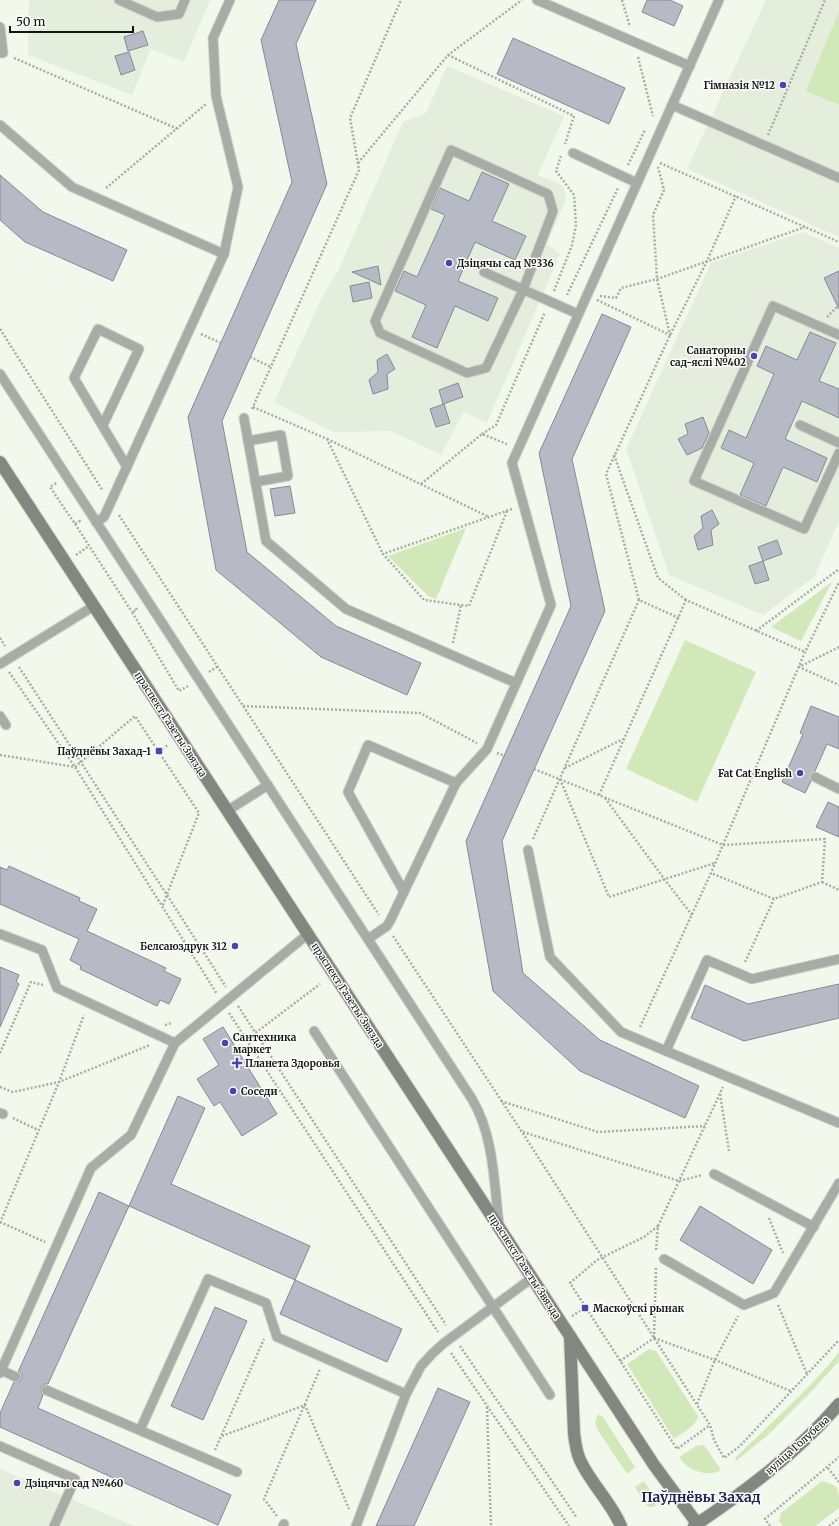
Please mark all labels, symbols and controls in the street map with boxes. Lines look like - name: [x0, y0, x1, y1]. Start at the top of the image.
- scale bar: [10, 8, 133, 34]
- text: 50 m: [16, 14, 45, 29]
- place label: Гімназія №12: [704, 79, 775, 92]
- marker: Гімназія №12: [778, 80, 788, 90]
- place label: Дзіцячы сад №336: [457, 257, 554, 270]
- marker: Дзіцячы сад №336: [444, 258, 454, 268]
- place label: Санаторны сад-яслі №402: [670, 344, 746, 369]
- marker: Санаторны сад-яслі №402: [749, 351, 759, 361]
- street label: праспект Газеты Звязда: [132, 669, 210, 780]
- place label: Паўднёвы Захад-1: [57, 745, 151, 758]
- marker: Паўднёвы Захад-1: [154, 746, 164, 756]
- place label: Fat Cat English: [718, 767, 792, 780]
- marker: Fat Cat English: [795, 768, 805, 778]
- place label: Белсаюздрук 312: [140, 940, 227, 953]
- street label: праспект Газеты Звязда: [309, 940, 387, 1051]
- marker: Белсаюздрук 312: [230, 941, 240, 951]
- place label: Сантехника маркет: [233, 1031, 297, 1056]
- marker: Сантехника маркет: [220, 1038, 230, 1048]
- place label: Планета Здоровья: [245, 1057, 340, 1070]
- marker: Планета Здоровья: [232, 1058, 242, 1068]
- place label: Соседи: [241, 1085, 277, 1098]
- marker: Соседи: [228, 1086, 238, 1096]
- street label: праспект Газеты Звязда: [486, 1211, 564, 1322]
- place label: Маскоўскі рынак: [593, 1302, 684, 1315]
- marker: Маскоўскі рынак: [580, 1303, 590, 1313]
- street label: вуліца Голубева: [763, 1413, 832, 1477]
- place label: Дзіцячы сад №460: [25, 1477, 124, 1490]
- marker: Дзіцячы сад №460: [12, 1478, 22, 1488]
- district label: Паўднёвы Захад: [641, 1488, 761, 1506]

